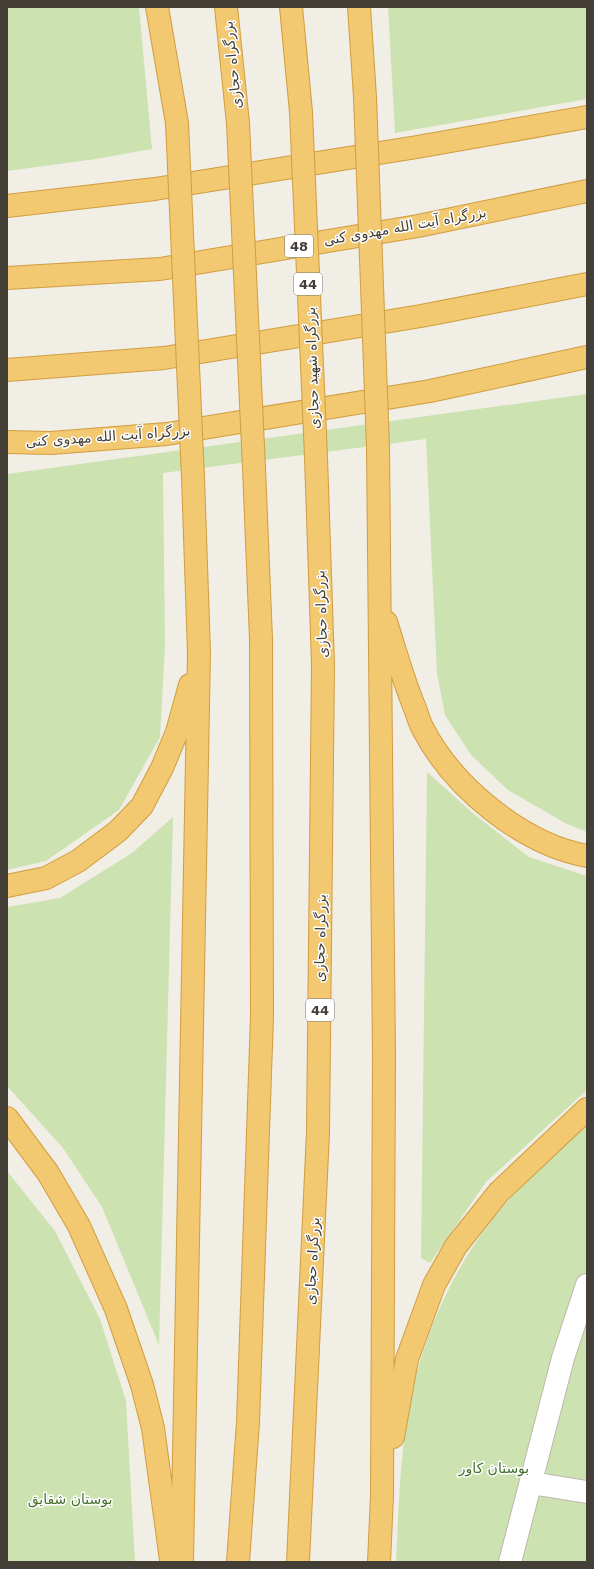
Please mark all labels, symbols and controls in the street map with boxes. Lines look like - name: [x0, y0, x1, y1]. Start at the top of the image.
- street label: بزرگراه حجازی: [219, 20, 246, 110]
- street label: بزرگراه آیت الله مهدوی کنی: [322, 204, 488, 249]
- road number: 48: [285, 235, 313, 257]
- road number: 44: [294, 273, 322, 295]
- street label: بزرگراه شهید حجازی: [302, 307, 323, 429]
- street label: بزرگراه آیت الله مهدوی کنی: [25, 422, 191, 451]
- street label: بزرگراه حجازی: [311, 570, 332, 658]
- street label: بزرگراه حجازی: [311, 894, 330, 982]
- road number: 44: [306, 999, 334, 1021]
- street label: بزرگراه حجازی: [302, 1217, 323, 1305]
- park label: بوستان کاور: [458, 1460, 529, 1477]
- park label: بوستان شقایق: [28, 1491, 112, 1508]

